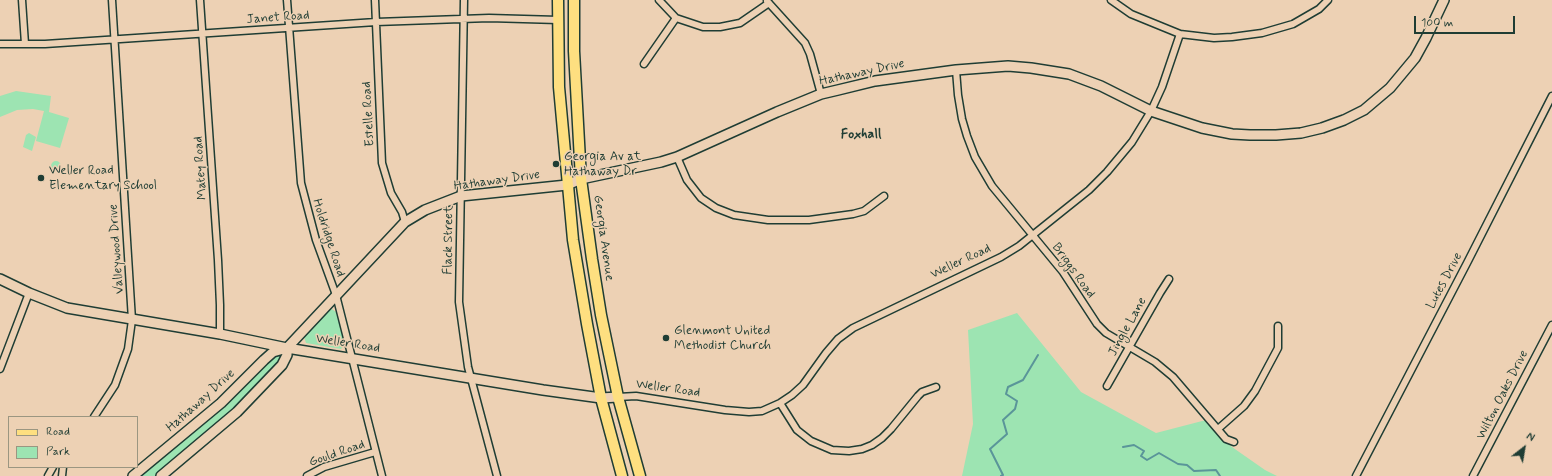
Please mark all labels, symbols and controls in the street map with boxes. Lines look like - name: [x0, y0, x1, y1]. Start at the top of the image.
- street label: Janet Road: [246, 8, 310, 28]
- scale bar: [1416, 8, 1517, 34]
- text: 100 m: [1421, 15, 1453, 31]
- street label: Hathaway Drive: [818, 56, 906, 90]
- street label: Estelle Road: [360, 81, 378, 147]
- district label: Foxhall: [841, 127, 881, 143]
- street label: Matey Road: [191, 136, 211, 200]
- place label: Georgia Av at Hathaway Dr: [564, 149, 641, 180]
- marker: Georgia Av at Hathaway Dr: [551, 159, 561, 169]
- place label: Weller Road Elementary School: [49, 163, 157, 194]
- street label: Hathaway Drive: [453, 167, 541, 195]
- marker: Weller Road Elementary School: [36, 173, 46, 183]
- street label: Georgia Avenue: [589, 194, 617, 282]
- street label: Holdridge Road: [308, 197, 348, 279]
- street label: Valleywood Drive: [106, 203, 128, 295]
- street label: Flack Street: [441, 205, 457, 275]
- street label: Briggs Road: [1048, 240, 1098, 302]
- street label: Weller Road: [928, 241, 994, 283]
- street label: Lutes Drive: [1424, 250, 1466, 312]
- street label: Jingle Lane: [1105, 295, 1151, 359]
- place label: Glenmont United Methodist Church: [674, 323, 771, 354]
- street label: Weller Road: [315, 331, 381, 357]
- marker: Glenmont United Methodist Church: [661, 333, 671, 343]
- street label: Wilton Oaks Drive: [1474, 348, 1532, 442]
- street label: Hathaway Drive: [163, 366, 239, 436]
- street label: Weller Road: [635, 377, 701, 401]
- legend: [8, 416, 138, 468]
- text: Road: [46, 424, 70, 440]
- north arrow: [1504, 428, 1544, 468]
- text: N: [1523, 430, 1537, 446]
- street label: Gould Road: [307, 437, 367, 471]
- text: Park: [46, 444, 70, 460]

